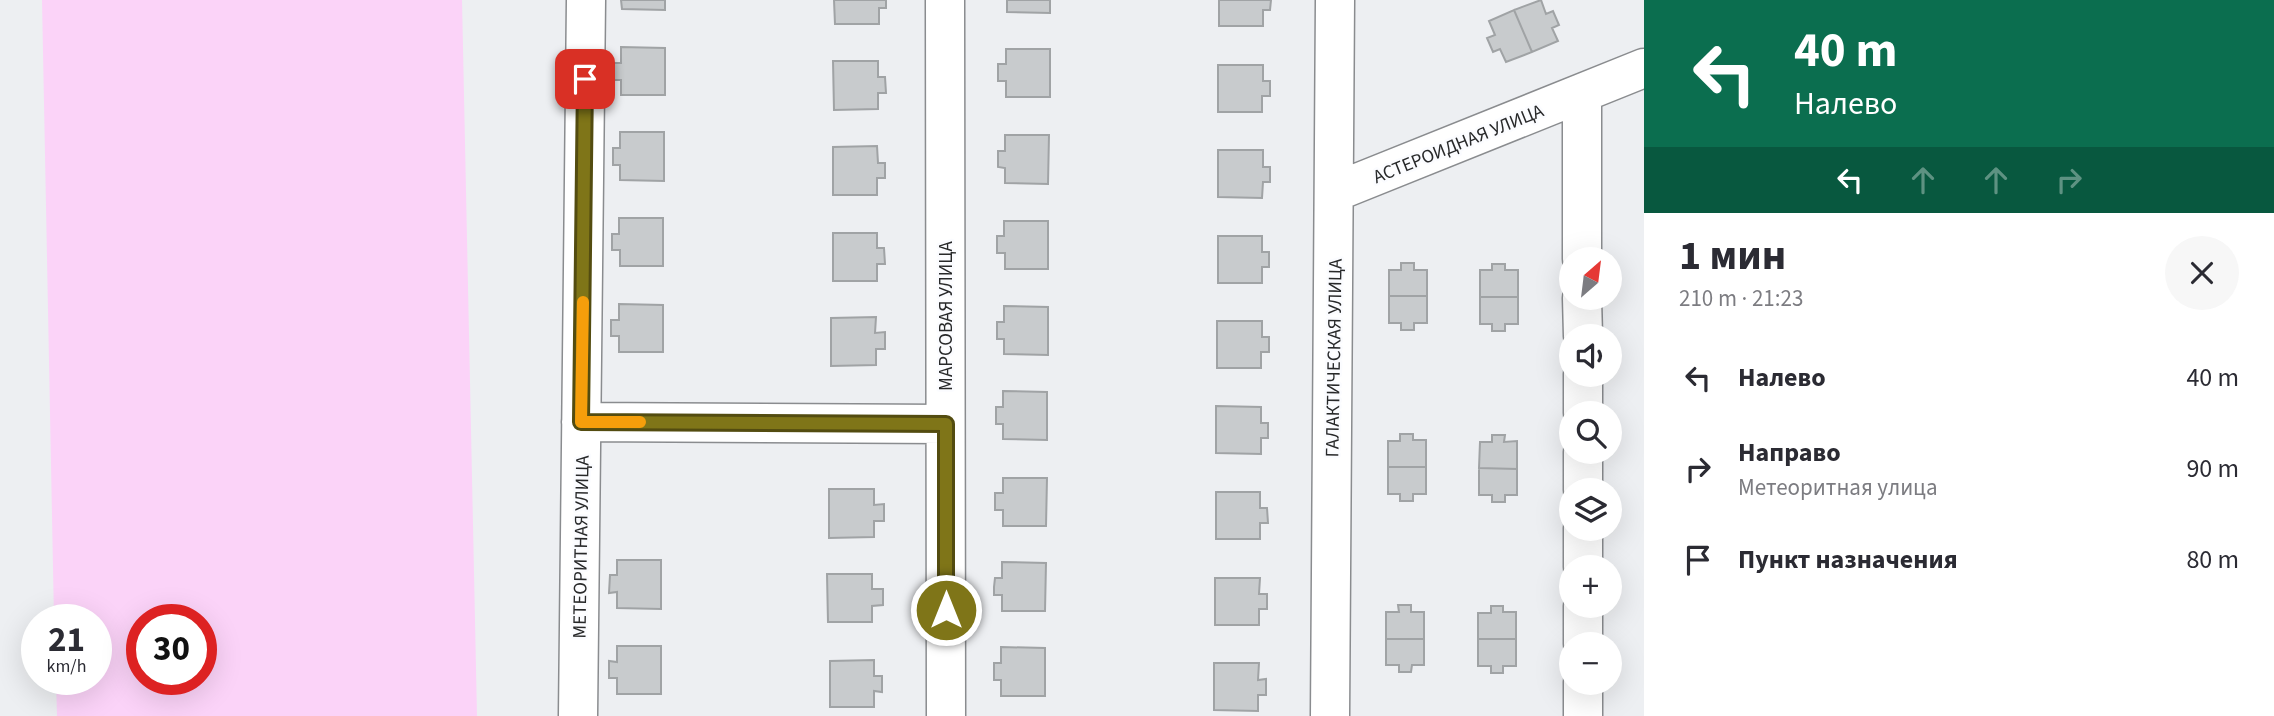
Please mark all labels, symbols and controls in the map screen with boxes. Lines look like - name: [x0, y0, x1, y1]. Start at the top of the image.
- text: 40 m: [1794, 16, 1898, 86]
- icon: left: [1679, 28, 1770, 119]
- pin: [555, 49, 615, 109]
- icon: arrive: [566, 60, 604, 98]
- text: Налево: [1794, 81, 1897, 127]
- street label: АСТЕРОИДНАЯ УЛИЦА: [1369, 98, 1549, 191]
- icon: left: [1831, 161, 1869, 199]
- icon: ahead: [1904, 161, 1942, 199]
- icon: ahead: [1977, 161, 2015, 199]
- icon: right: [2050, 161, 2088, 199]
- text: 1 мин: [1679, 226, 1786, 286]
- button: close: [2165, 236, 2239, 310]
- street label: МАРСОВАЯ УЛИЦА: [933, 240, 960, 391]
- north arrow: [1559, 247, 1622, 310]
- map controls: [1559, 247, 1622, 695]
- street label: ГАЛАКТИЧЕСКАЯ УЛИЦА: [1319, 258, 1350, 458]
- text: 210 m · 21:23: [1679, 282, 1803, 315]
- button: sound: [1559, 324, 1622, 387]
- icon: left: [1679, 359, 1717, 397]
- text: Налево: [1738, 359, 1826, 396]
- text: 40 m: [2186, 359, 2239, 396]
- button: search: [1559, 401, 1622, 464]
- text: Направо: [1738, 434, 1841, 471]
- icon: right: [1679, 450, 1717, 488]
- text: 90 m: [2186, 450, 2239, 487]
- street label: МЕТЕОРИТНАЯ УЛИЦА: [566, 455, 597, 639]
- text: Метеоритная улица: [1738, 471, 1938, 504]
- button: layers: [1559, 478, 1622, 541]
- icon: arrive: [1679, 541, 1717, 579]
- text: Пункт назначения: [1738, 541, 1958, 578]
- text: 80 m: [2186, 541, 2239, 578]
- button: +: [1559, 555, 1622, 618]
- position arrow: [909, 573, 983, 647]
- speed limit sign: 30: [126, 604, 217, 695]
- text: 21: [48, 615, 85, 665]
- button: −: [1559, 632, 1622, 695]
- text: km/h: [47, 654, 86, 679]

